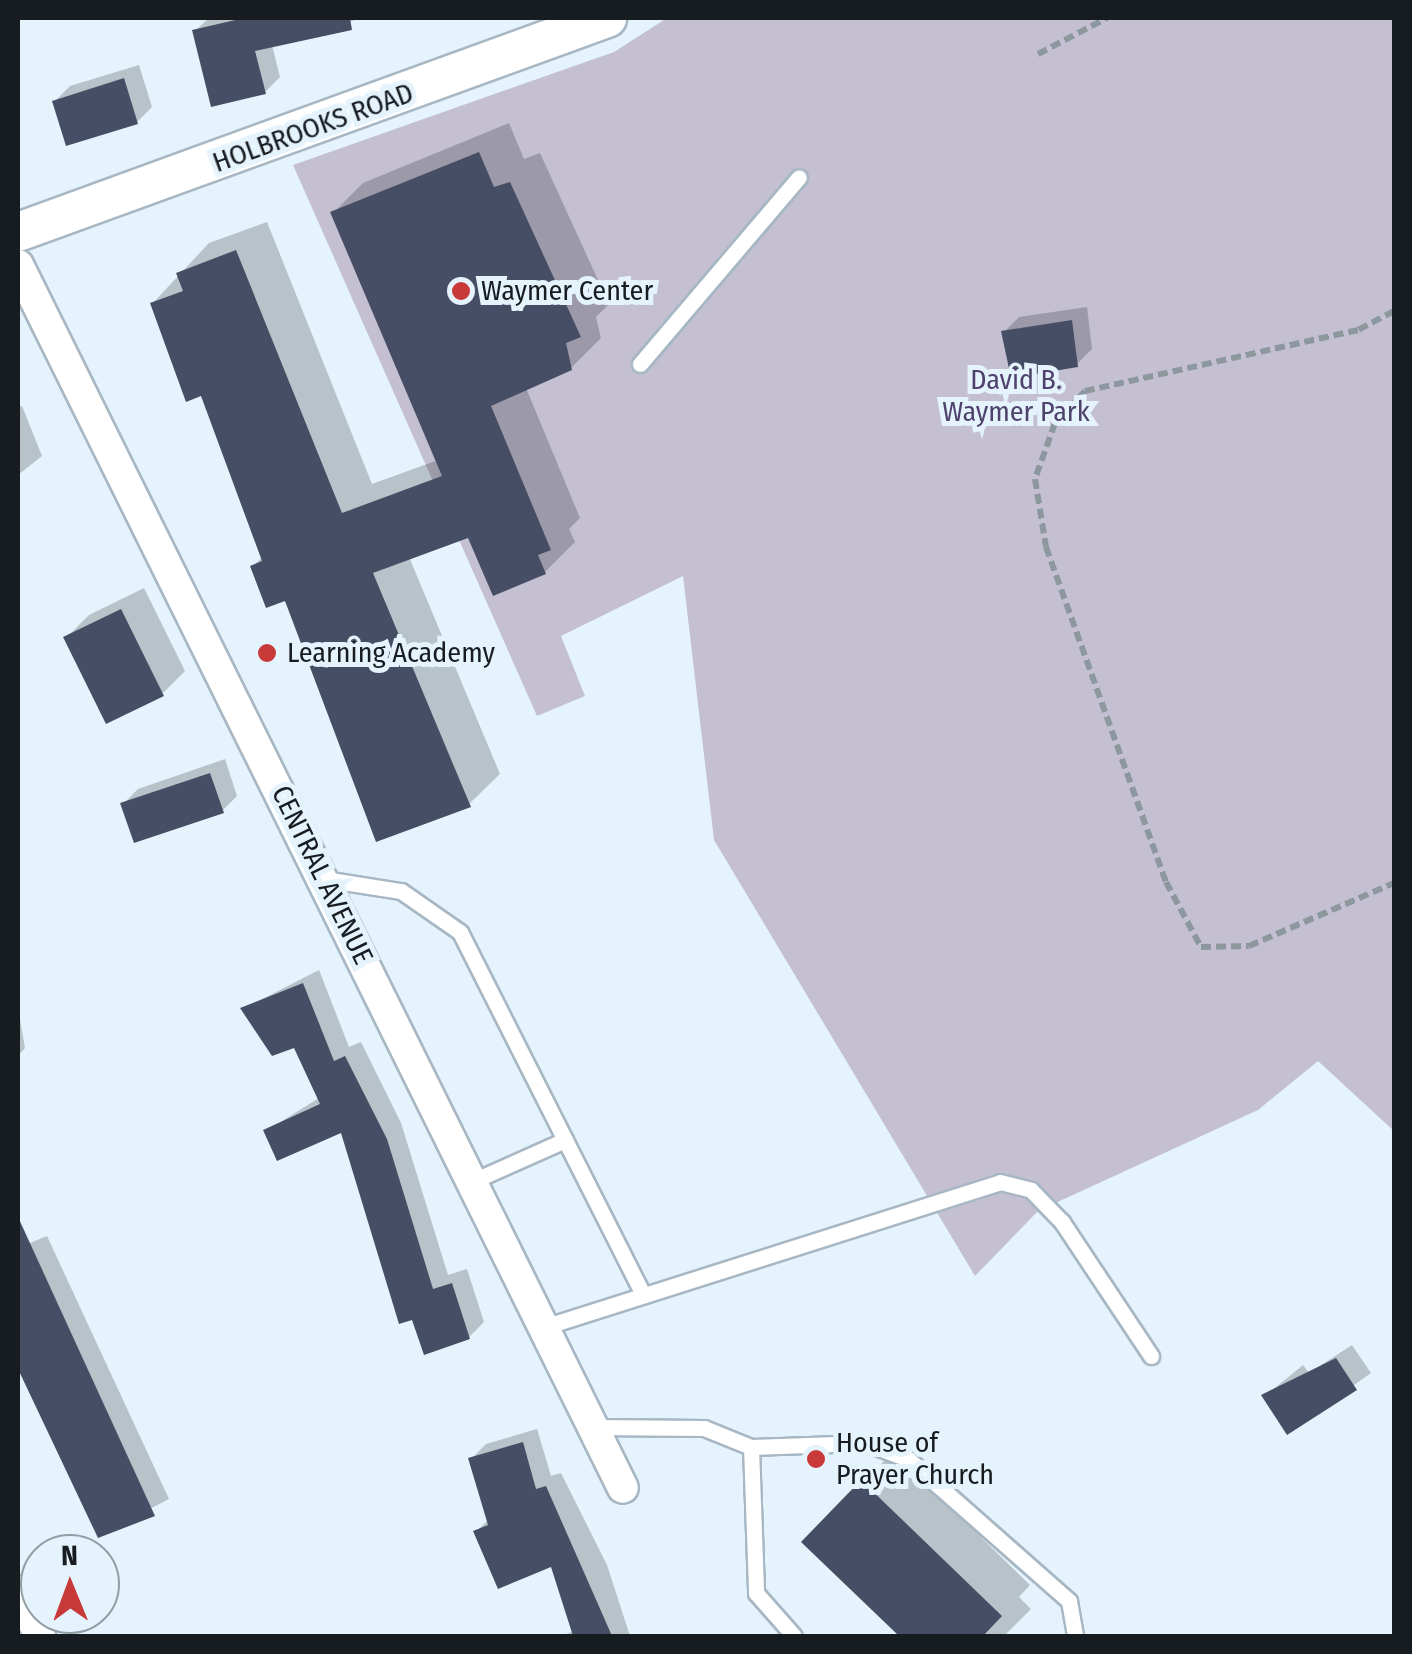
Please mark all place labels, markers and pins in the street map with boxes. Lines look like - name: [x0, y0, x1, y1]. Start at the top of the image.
- place label: Waymer Center: [481, 274, 653, 308]
- marker: Waymer Center: [450, 280, 472, 302]
- place label: Learning Academy: [287, 636, 495, 670]
- marker: Learning Academy: [256, 642, 278, 664]
- place label: House of Prayer Church: [836, 1426, 994, 1492]
- marker: House of Prayer Church: [805, 1448, 827, 1470]

